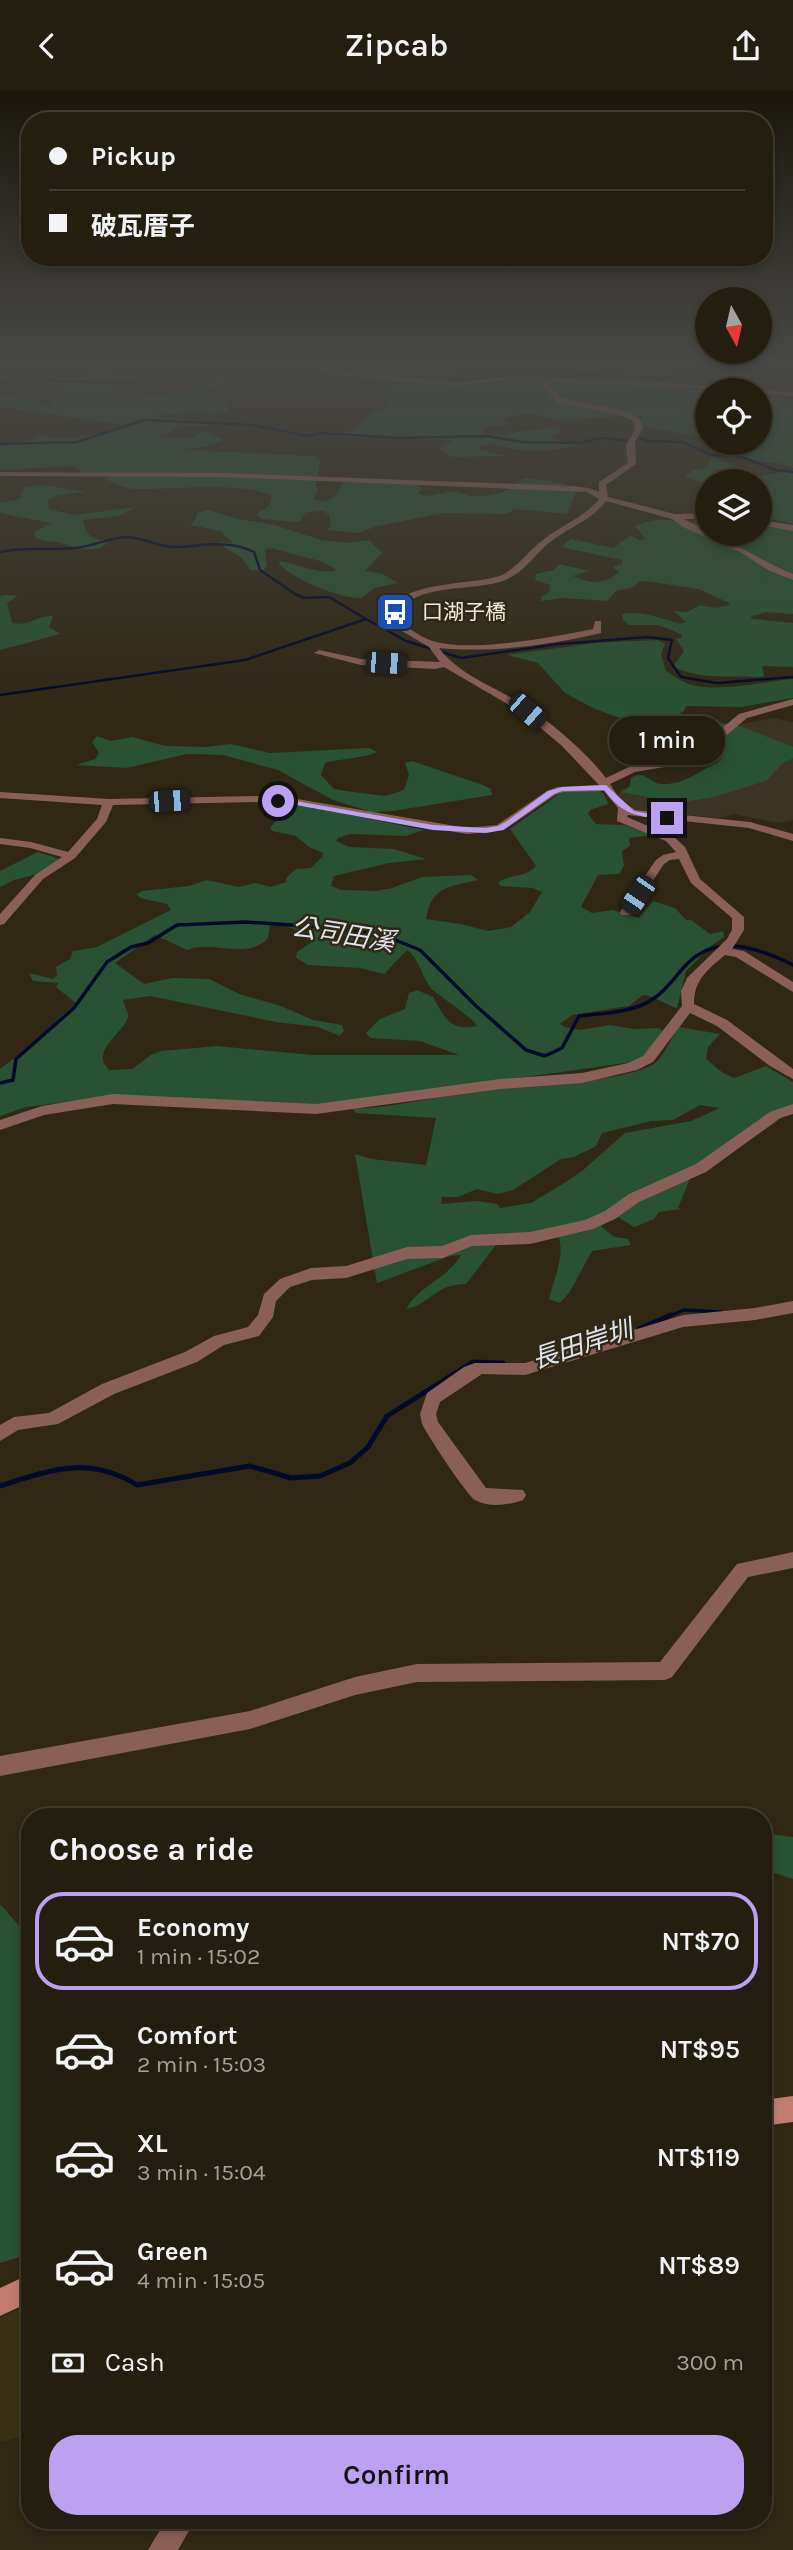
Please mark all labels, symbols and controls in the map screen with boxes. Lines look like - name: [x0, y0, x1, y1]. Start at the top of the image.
- icon: back: [28, 27, 66, 65]
- text: Zipcab: [344, 27, 449, 64]
- icon: share: [727, 27, 765, 65]
- text: Pickup: [91, 141, 176, 172]
- text: 破瓦厝子: [91, 211, 195, 242]
- north arrow: [695, 287, 772, 364]
- map controls: [695, 287, 772, 546]
- button: locate: [695, 378, 772, 455]
- button: layers: [695, 469, 772, 546]
- bus stop icon: 口湖子橋: [374, 591, 416, 633]
- place label: 口湖子橋: [422, 600, 506, 624]
- car: [365, 651, 408, 675]
- car: [505, 689, 550, 733]
- callout: 1 min: [609, 717, 725, 765]
- text: 1 min: [638, 727, 696, 754]
- route start: [262, 785, 294, 817]
- car: [148, 789, 191, 813]
- route end: [651, 802, 683, 834]
- car: [618, 872, 659, 918]
- water label: 公司田溪: [289, 911, 401, 959]
- water label: 長田岸圳: [528, 1312, 640, 1375]
- text: Choose a ride: [49, 1831, 254, 1868]
- icon: car: [53, 1910, 116, 1973]
- text: Economy: [137, 1912, 249, 1943]
- text: NT$70: [662, 1926, 740, 1957]
- text: 1 min · 15:02: [137, 1943, 260, 1970]
- icon: car: [53, 2018, 116, 2081]
- text: Comfort: [137, 2020, 238, 2051]
- text: NT$95: [660, 2034, 740, 2065]
- text: 2 min · 15:03: [137, 2051, 266, 2078]
- icon: car: [53, 2126, 116, 2189]
- text: XL: [137, 2128, 168, 2159]
- text: NT$119: [657, 2142, 740, 2173]
- text: 3 min · 15:04: [137, 2159, 266, 2186]
- icon: car: [53, 2234, 116, 2297]
- text: Green: [137, 2236, 209, 2267]
- text: NT$89: [658, 2250, 740, 2281]
- text: 4 min · 15:05: [137, 2267, 265, 2294]
- icon: cash: [49, 2344, 87, 2382]
- text: Cash: [105, 2347, 165, 2378]
- text: 300 m: [676, 2349, 744, 2376]
- button: Confirm: [49, 2435, 744, 2515]

